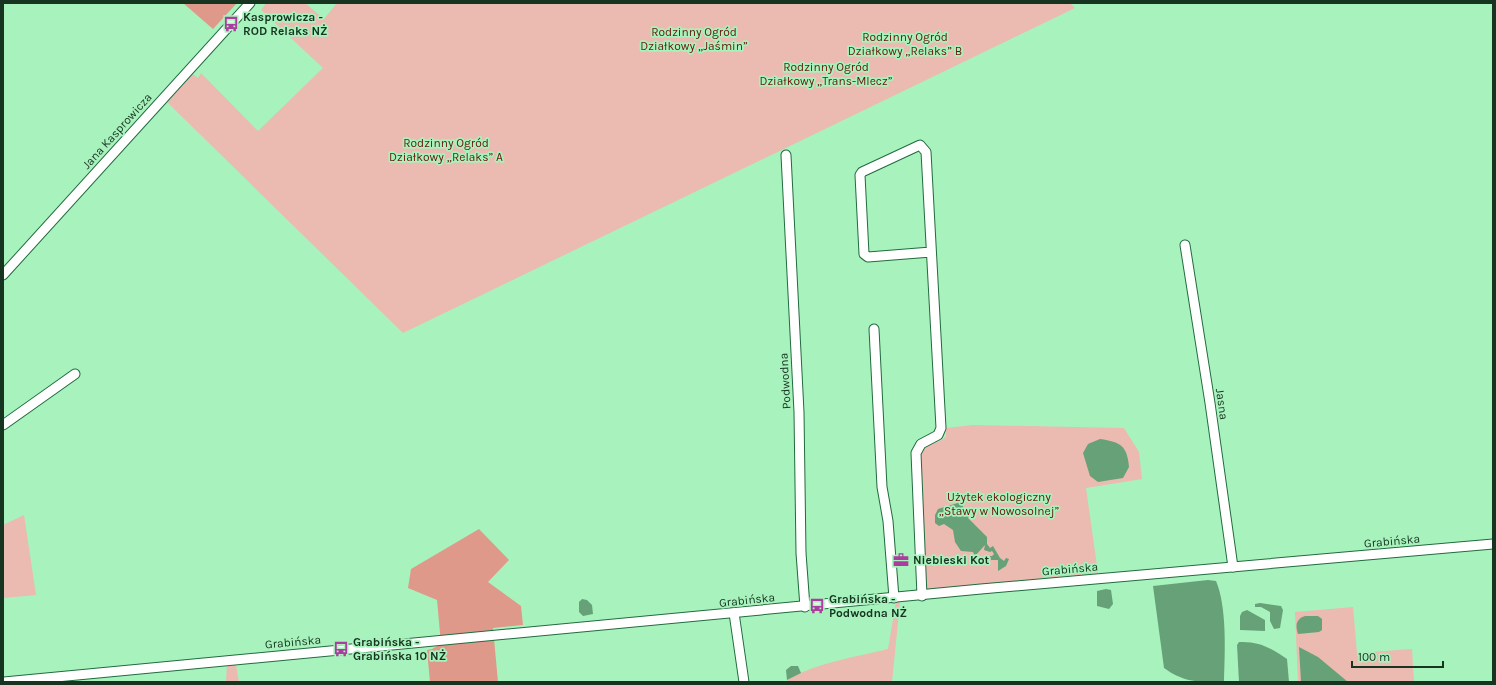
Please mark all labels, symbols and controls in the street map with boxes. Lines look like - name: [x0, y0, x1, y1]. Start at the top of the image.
- place label: Kasprowicza - ROD Relaks NŻ: [243, 10, 328, 38]
- bus stop icon: Kasprowicza - ROD Relaks NŻ: [222, 15, 240, 33]
- park label: Rodzinny Ogród Działkowy „Jaśmin”: [640, 25, 748, 53]
- park label: Rodzinny Ogród Działkowy „Relaks” B: [848, 30, 962, 58]
- park label: Rodzinny Ogród Działkowy „Trans-Mlecz”: [760, 60, 893, 88]
- street label: Jana Kasprowicza: [79, 90, 155, 172]
- park label: Rodzinny Ogród Działkowy „Relaks” A: [389, 136, 503, 164]
- street label: Podwodna: [777, 352, 793, 410]
- street label: Jasna: [1213, 387, 1231, 421]
- park label: Użytek ekologiczny „Stawy w Nowosolnej”: [939, 490, 1059, 518]
- street label: Grabińska: [1363, 532, 1421, 550]
- office icon: Niebieski Kot: [892, 551, 910, 569]
- place label: Niebieski Kot: [913, 553, 990, 567]
- street label: Grabińska: [1041, 560, 1099, 578]
- street label: Grabińska: [718, 590, 776, 610]
- place label: Grabińska - Podwodna NŻ: [829, 592, 907, 620]
- bus stop icon: Grabińska - Podwodna NŻ: [808, 597, 826, 615]
- street label: Grabińska: [264, 633, 322, 651]
- place label: Grabińska - Grabińska 10 NŻ: [353, 635, 446, 663]
- bus stop icon: Grabińska - Grabińska 10 NŻ: [332, 640, 350, 658]
- scale bar: [1352, 643, 1443, 669]
- text: 100 m: [1358, 650, 1390, 664]

